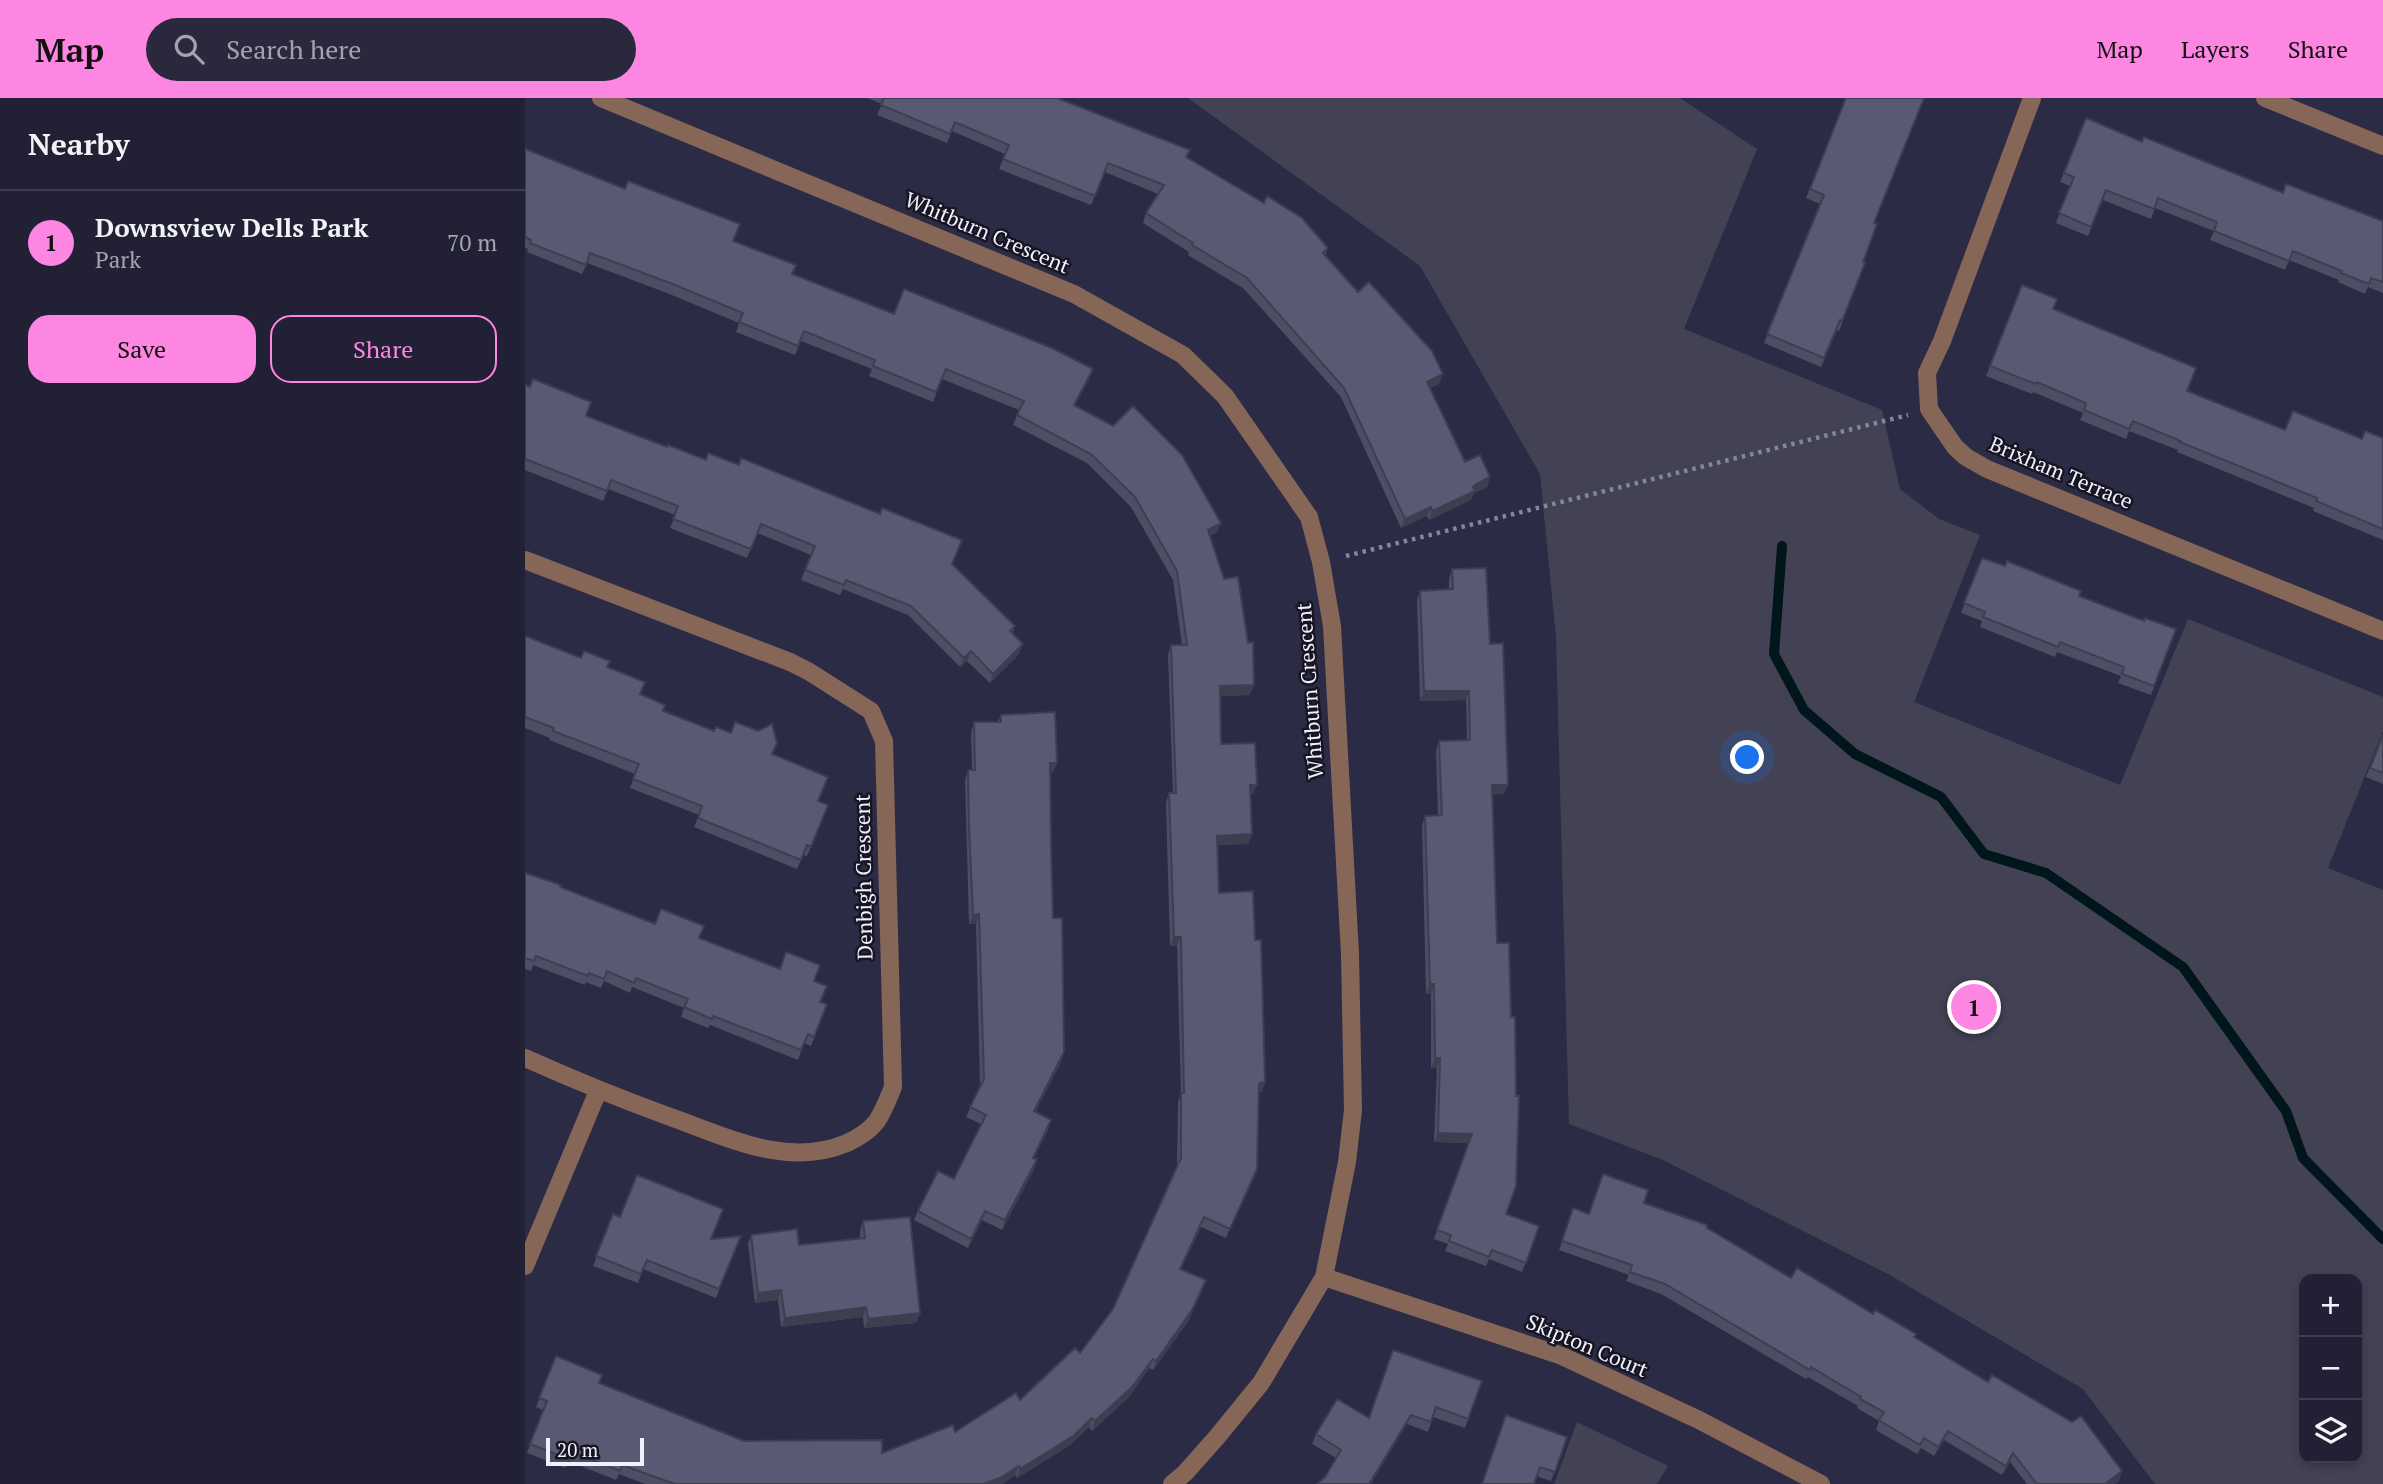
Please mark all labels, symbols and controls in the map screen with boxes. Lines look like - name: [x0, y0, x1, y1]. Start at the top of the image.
- search box: [146, 18, 636, 81]
- text: Map: [35, 28, 104, 71]
- icon: search: [170, 30, 208, 68]
- text: Search here: [226, 32, 361, 66]
- text: Map: [2096, 33, 2143, 65]
- text: Layers: [2181, 33, 2250, 65]
- text: Share: [2288, 33, 2348, 65]
- text: Nearby: [28, 124, 130, 164]
- street label: Whitburn Crescent: [901, 185, 1074, 280]
- text: Downsview Dells Park: [95, 210, 368, 244]
- text: 1: [45, 227, 58, 258]
- text: 70 m: [447, 227, 497, 258]
- text: Park: [95, 244, 141, 275]
- button: Save: [28, 315, 256, 383]
- button: Share: [270, 315, 497, 383]
- street label: Brixham Terrace: [1985, 429, 2137, 515]
- street label: Whitburn Crescent: [1289, 602, 1329, 780]
- your location: [1730, 740, 1764, 774]
- street label: Denbigh Crescent: [848, 794, 878, 960]
- pin: 1: [1951, 981, 1997, 1033]
- map controls: [2299, 1274, 2362, 1463]
- button: +: [2299, 1274, 2362, 1337]
- street label: Skipton Court: [1522, 1307, 1653, 1383]
- button: −: [2299, 1337, 2362, 1400]
- button: layers: [2299, 1400, 2362, 1463]
- scale bar: [546, 1435, 644, 1467]
- text: 20 m: [557, 1437, 598, 1462]

